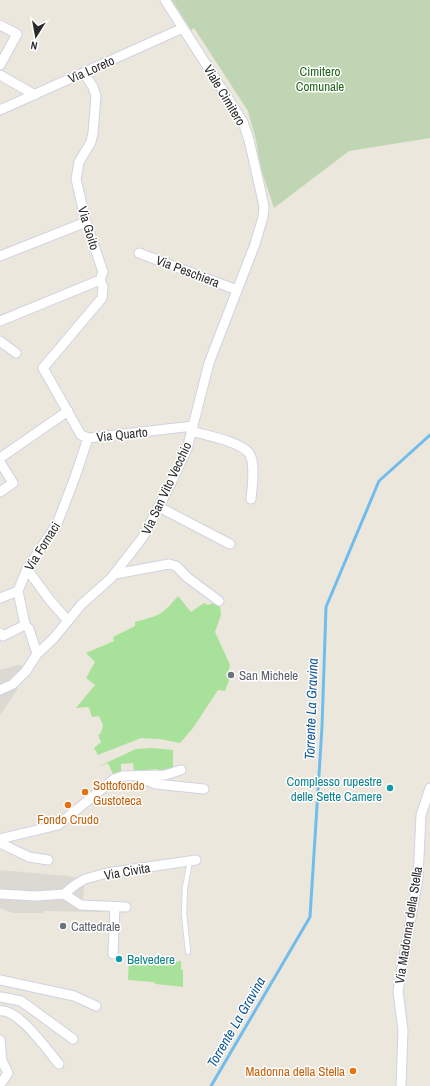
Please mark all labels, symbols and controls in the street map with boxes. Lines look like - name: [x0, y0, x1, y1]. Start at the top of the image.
- north arrow: [16, 16, 56, 56]
- text: N: [30, 38, 39, 53]
- street label: Via Loreto: [65, 52, 117, 87]
- street label: Viale Cimitero: [200, 62, 249, 129]
- park label: Cimitero Comunale: [296, 63, 344, 95]
- street label: Via Goito: [74, 204, 103, 252]
- street label: Via Peschiera: [154, 252, 222, 291]
- street label: Via Quarto: [96, 423, 149, 446]
- street label: Via San Vito Vecchio: [138, 439, 195, 537]
- street label: Via Fornaci: [21, 519, 64, 574]
- water label: Torrente La Gravina: [300, 658, 322, 760]
- place label: San Michele: [239, 667, 298, 684]
- marker: San Michele: [226, 670, 236, 680]
- place label: Complesso rupestre delle Sette Camere: [287, 773, 382, 805]
- place label: Sottofondo Gustoteca: [93, 777, 145, 809]
- marker: Complesso rupestre delle Sette Camere: [385, 783, 395, 793]
- marker: Sottofondo Gustoteca: [80, 787, 90, 797]
- marker: Fondo Crudo: [63, 800, 73, 810]
- place label: Fondo Crudo: [37, 811, 99, 828]
- street label: Via Civita: [103, 859, 152, 884]
- street label: Via Madonna della Stella: [391, 865, 426, 985]
- place label: Cattedrale: [71, 918, 120, 935]
- marker: Cattedrale: [58, 921, 68, 931]
- place label: Belvedere: [127, 951, 175, 968]
- marker: Belvedere: [114, 954, 124, 964]
- water label: Torrente La Gravina: [203, 973, 269, 1071]
- place label: Madonna della Stella: [245, 1063, 345, 1080]
- marker: Madonna della Stella: [348, 1066, 358, 1076]

